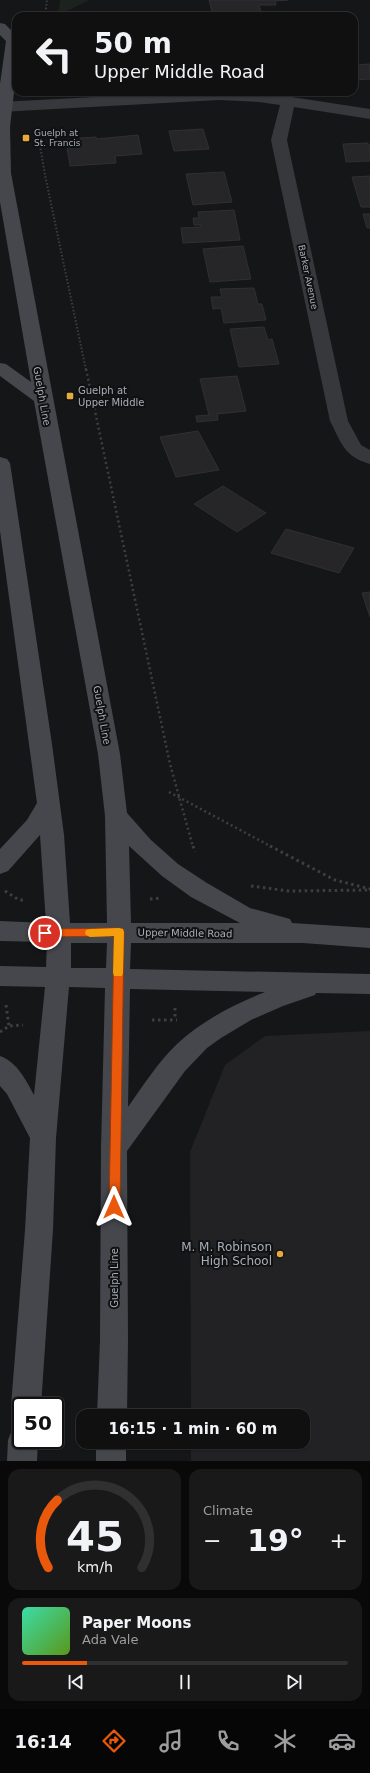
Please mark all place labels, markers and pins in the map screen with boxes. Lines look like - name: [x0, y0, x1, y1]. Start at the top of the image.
- place label: Guelph at St. Francis: [34, 128, 81, 148]
- marker: Guelph at St. Francis: [21, 133, 31, 143]
- place label: Guelph at Upper Middle: [78, 385, 145, 408]
- marker: Guelph at Upper Middle: [65, 391, 75, 401]
- pin: [28, 916, 62, 950]
- place label: M. M. Robinson High School: [181, 1240, 272, 1268]
- marker: M. M. Robinson High School: [275, 1249, 285, 1259]

